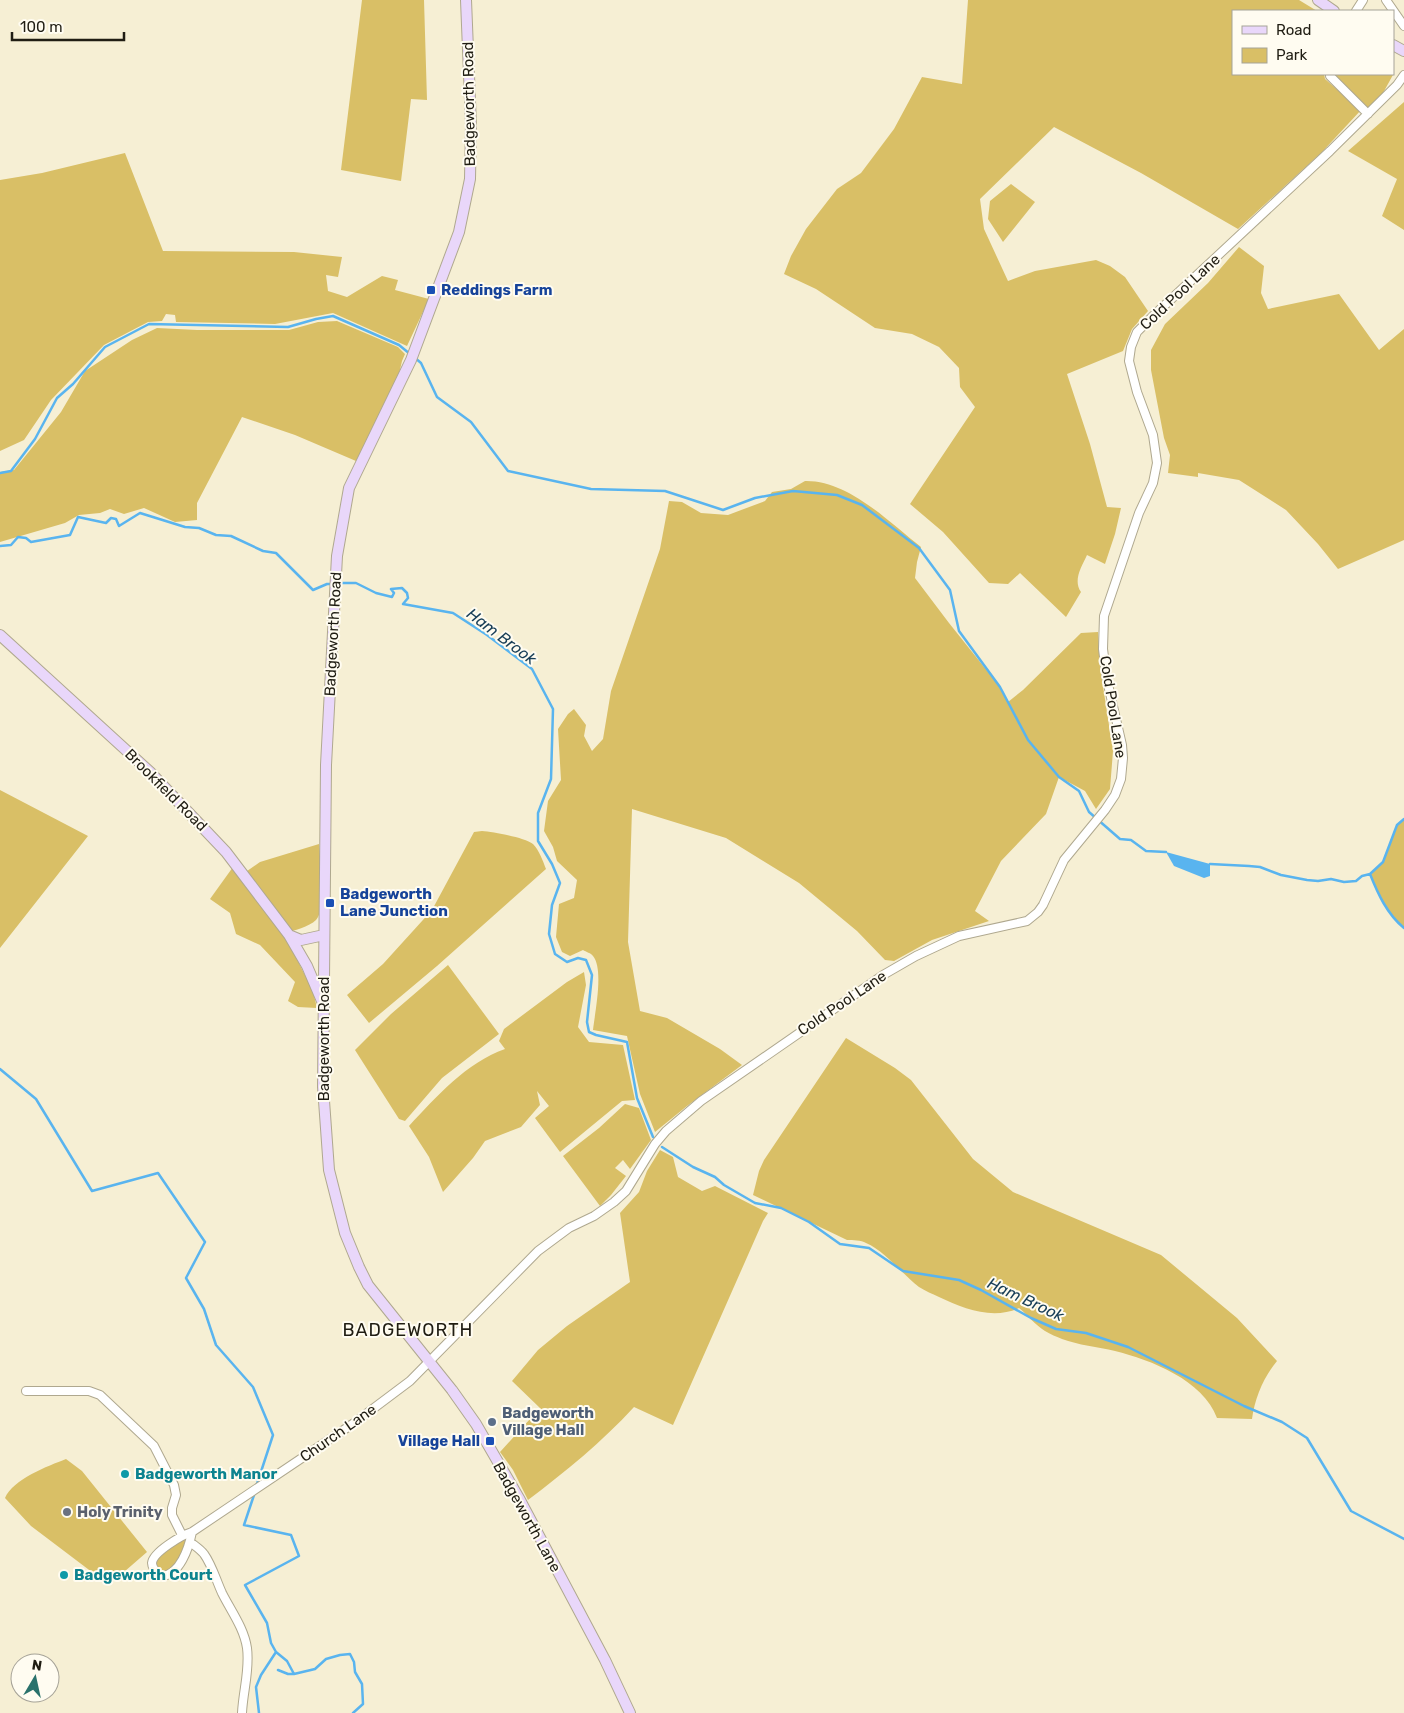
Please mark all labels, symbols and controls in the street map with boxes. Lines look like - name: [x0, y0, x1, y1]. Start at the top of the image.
- scale bar: [12, 10, 125, 42]
- legend: [1232, 10, 1394, 75]
- text: 100 m: [20, 18, 62, 36]
- text: Road: [1276, 21, 1312, 39]
- street label: Badgeworth Road: [459, 41, 479, 167]
- text: Park: [1276, 46, 1307, 64]
- street label: Cold Pool Lane: [1136, 250, 1224, 334]
- place label: Reddings Farm: [441, 281, 552, 299]
- marker: Reddings Farm: [425, 284, 437, 296]
- street label: Badgeworth Road: [321, 571, 345, 697]
- water label: Ham Brook: [463, 604, 541, 669]
- street label: Cold Pool Lane: [1096, 655, 1130, 759]
- street label: Brookfield Road: [121, 745, 211, 835]
- place label: Badgeworth Lane Junction: [340, 885, 448, 920]
- marker: Badgeworth Lane Junction: [324, 897, 336, 909]
- street label: Cold Pool Lane: [794, 967, 890, 1039]
- street label: Badgeworth Road: [315, 977, 333, 1101]
- water label: Ham Brook: [984, 1273, 1068, 1326]
- district label: BADGEWORTH: [343, 1319, 473, 1341]
- street label: Church Lane: [296, 1400, 380, 1466]
- place label: Badgeworth Village Hall: [502, 1404, 594, 1439]
- marker: Badgeworth Village Hall: [486, 1416, 498, 1428]
- place label: Village Hall: [398, 1432, 480, 1450]
- marker: Village Hall: [484, 1435, 496, 1447]
- street label: Badgeworth Lane: [489, 1459, 565, 1575]
- place label: Badgeworth Manor: [135, 1465, 277, 1483]
- marker: Badgeworth Manor: [119, 1468, 131, 1480]
- place label: Holy Trinity: [77, 1503, 163, 1521]
- marker: Holy Trinity: [61, 1506, 73, 1518]
- place label: Badgeworth Court: [74, 1566, 212, 1584]
- marker: Badgeworth Court: [58, 1569, 70, 1581]
- north arrow: [10, 1653, 60, 1703]
- text: N: [31, 1656, 43, 1675]

